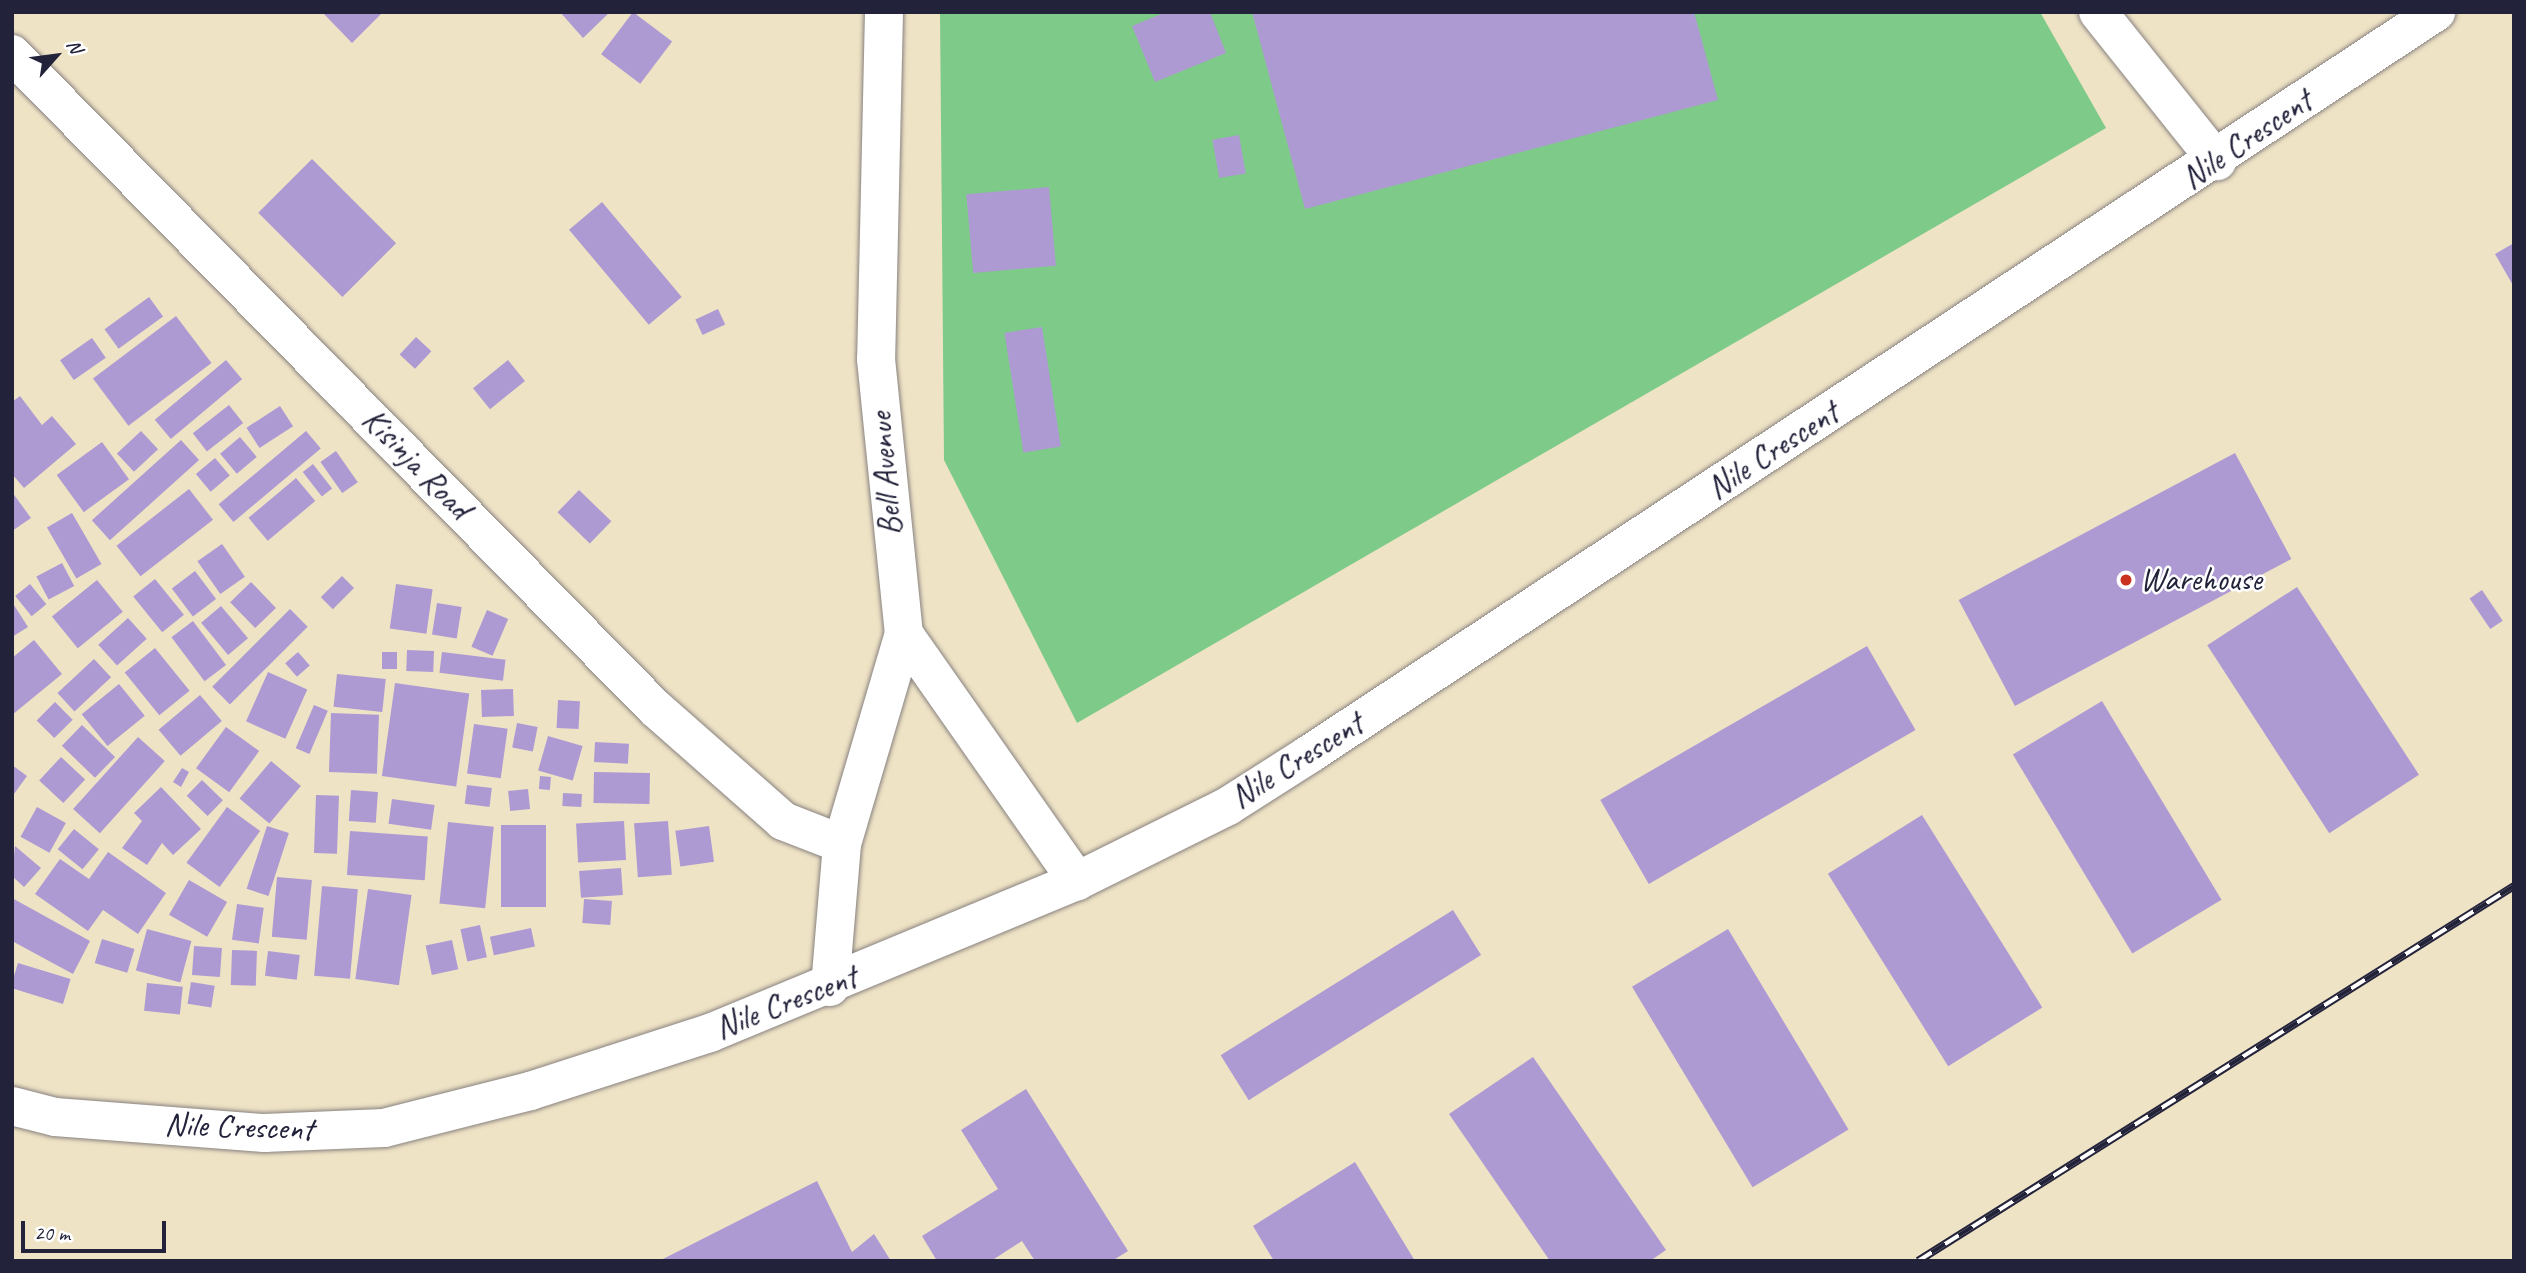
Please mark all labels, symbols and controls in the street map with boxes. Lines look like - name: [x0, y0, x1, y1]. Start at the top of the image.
- north arrow: [21, 21, 91, 91]
- text: N: [61, 35, 88, 57]
- street label: Nile Crescent: [2174, 82, 2320, 198]
- street label: Nile Crescent: [1700, 394, 1846, 508]
- street label: Kisinja Road: [354, 400, 478, 528]
- street label: Bell Avenue: [861, 411, 911, 537]
- place label: Warehouse: [2140, 560, 2262, 600]
- marker: Warehouse: [2118, 572, 2134, 588]
- street label: Nile Crescent: [1223, 705, 1371, 817]
- street label: Nile Crescent: [709, 958, 863, 1048]
- street label: Nile Crescent: [164, 1105, 314, 1149]
- scale bar: [24, 1206, 170, 1250]
- text: 20 m: [34, 1220, 70, 1246]

